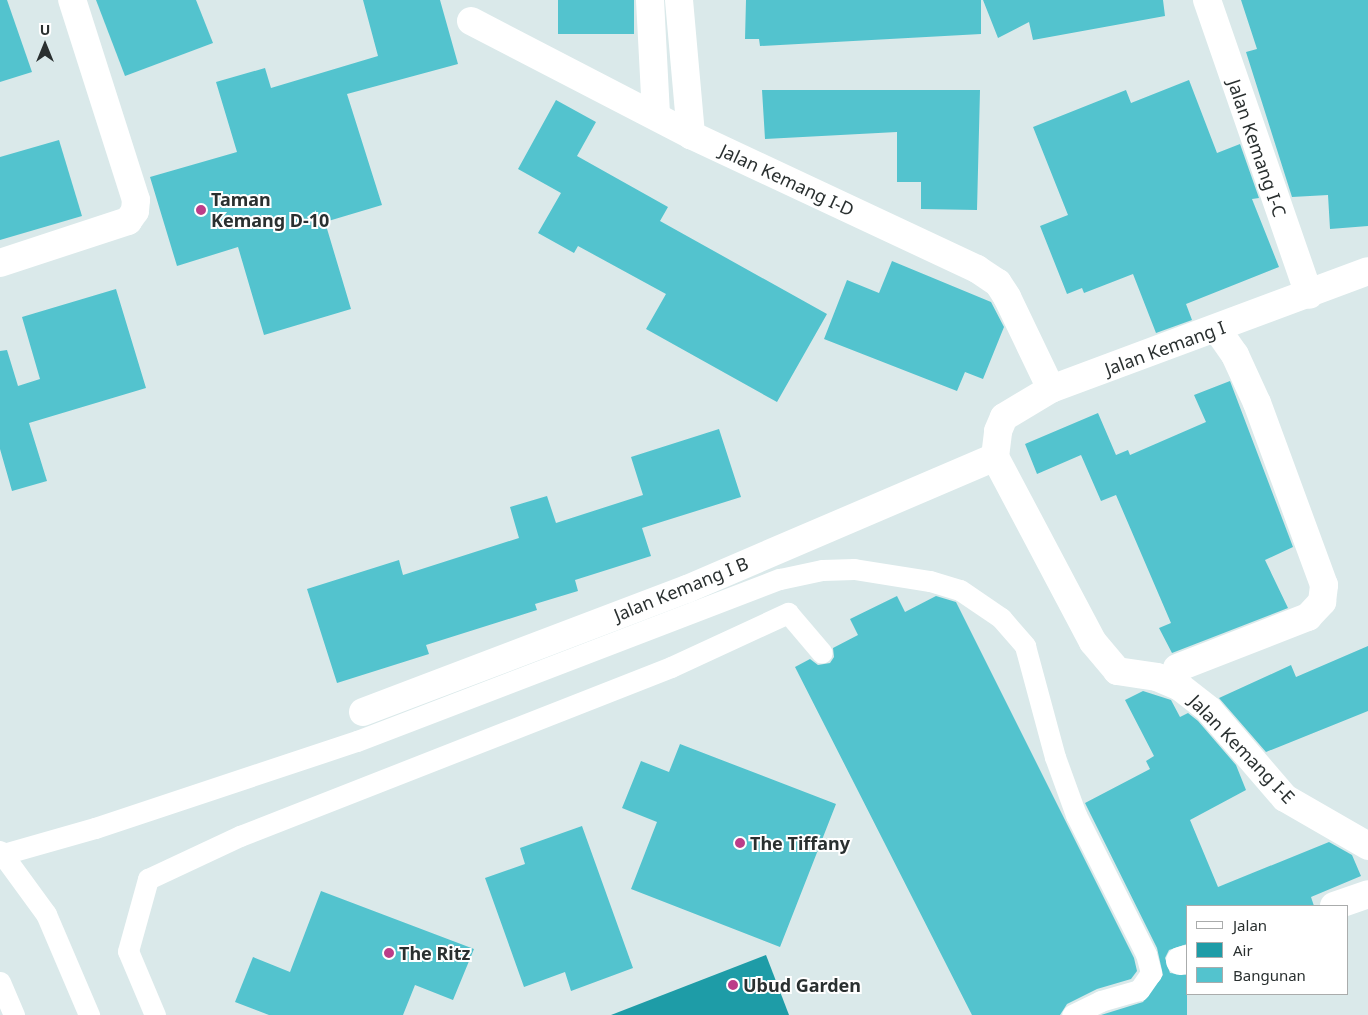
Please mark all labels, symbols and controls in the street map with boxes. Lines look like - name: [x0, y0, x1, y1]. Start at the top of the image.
- north arrow: [20, 20, 70, 70]
- text: U: [40, 20, 50, 39]
- street label: Jalan Kemang I-C: [1223, 76, 1291, 220]
- street label: Jalan Kemang I-D: [716, 139, 858, 221]
- place label: Taman Kemang D-10: [211, 189, 329, 232]
- marker: Taman Kemang D-10: [195, 204, 207, 216]
- street label: Jalan Kemang I: [1102, 316, 1228, 380]
- street label: Jalan Kemang I B: [611, 552, 751, 626]
- street label: Jalan Kemang I-E: [1185, 690, 1299, 808]
- place label: The Tiffany: [750, 832, 850, 854]
- marker: The Tiffany: [734, 837, 746, 849]
- legend: [1186, 905, 1348, 995]
- text: Jalan: [1233, 915, 1267, 935]
- text: Air: [1233, 940, 1253, 960]
- place label: The Ritz: [399, 942, 470, 964]
- marker: The Ritz: [383, 947, 395, 959]
- text: Bangunan: [1233, 965, 1306, 985]
- place label: Ubud Garden: [743, 974, 861, 996]
- marker: Ubud Garden: [727, 979, 739, 991]

